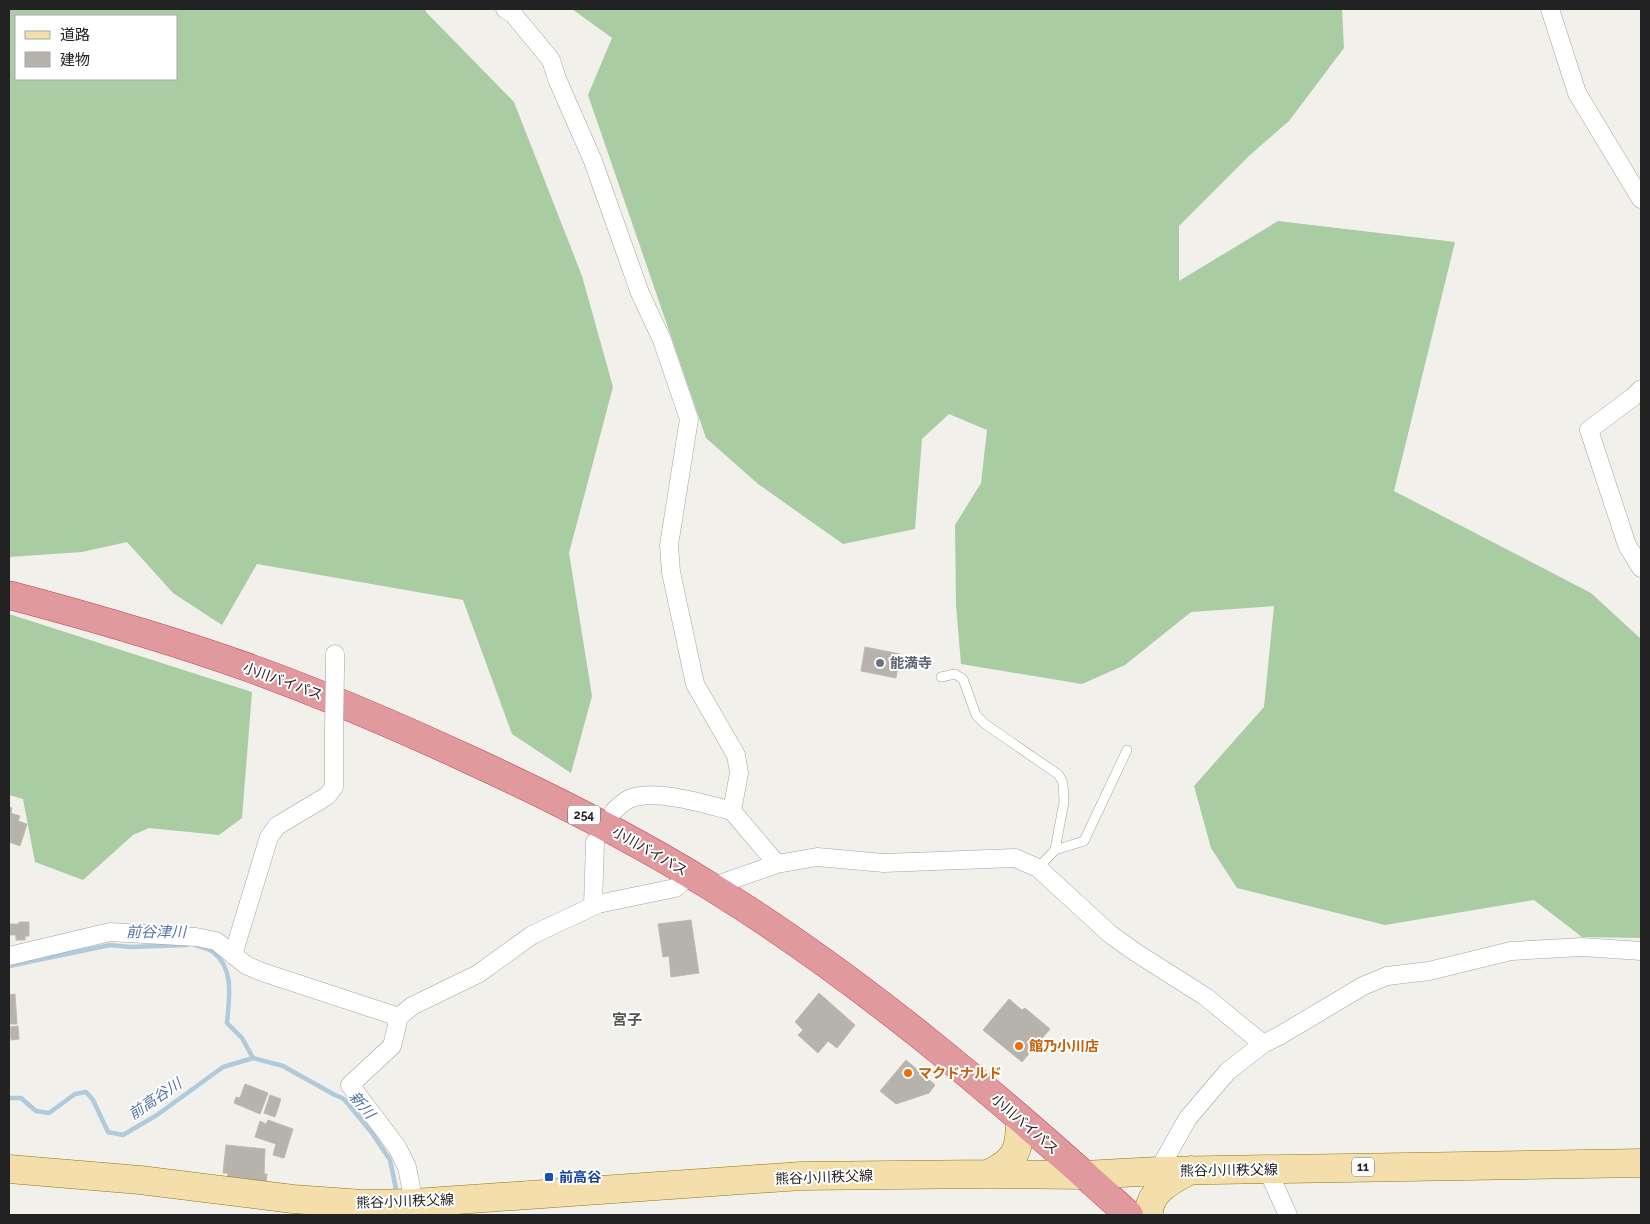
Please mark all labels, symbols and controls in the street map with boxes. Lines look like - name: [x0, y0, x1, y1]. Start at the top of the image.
- legend: [15, 15, 178, 80]
- text: 道路: [60, 26, 90, 44]
- text: 建物: [60, 51, 90, 69]
- place label: 能満寺: [890, 655, 932, 671]
- marker: 能満寺: [874, 657, 886, 669]
- street label: 小川バイパス: [241, 659, 325, 703]
- road number: 254: [568, 806, 600, 824]
- street label: 小川バイパス: [610, 823, 690, 879]
- water label: 前谷津川: [126, 923, 188, 941]
- district label: 宮子: [612, 1011, 642, 1029]
- place label: 館乃小川店: [1029, 1038, 1099, 1054]
- marker: 館乃小川店: [1013, 1040, 1025, 1052]
- place label: マクドナルド: [918, 1065, 1002, 1081]
- marker: マクドナルド: [902, 1067, 914, 1079]
- water label: 前高谷川: [125, 1074, 187, 1123]
- water label: 新川: [345, 1088, 380, 1124]
- street label: 小川バイパス: [988, 1090, 1062, 1158]
- road number: 11: [1352, 1158, 1374, 1176]
- street label: 熊谷小川秩父線: [1180, 1161, 1278, 1179]
- street label: 熊谷小川秩父線: [775, 1167, 873, 1187]
- place label: 前高谷: [559, 1169, 602, 1185]
- marker: 前高谷: [543, 1171, 555, 1183]
- street label: 熊谷小川秩父線: [356, 1191, 454, 1211]

